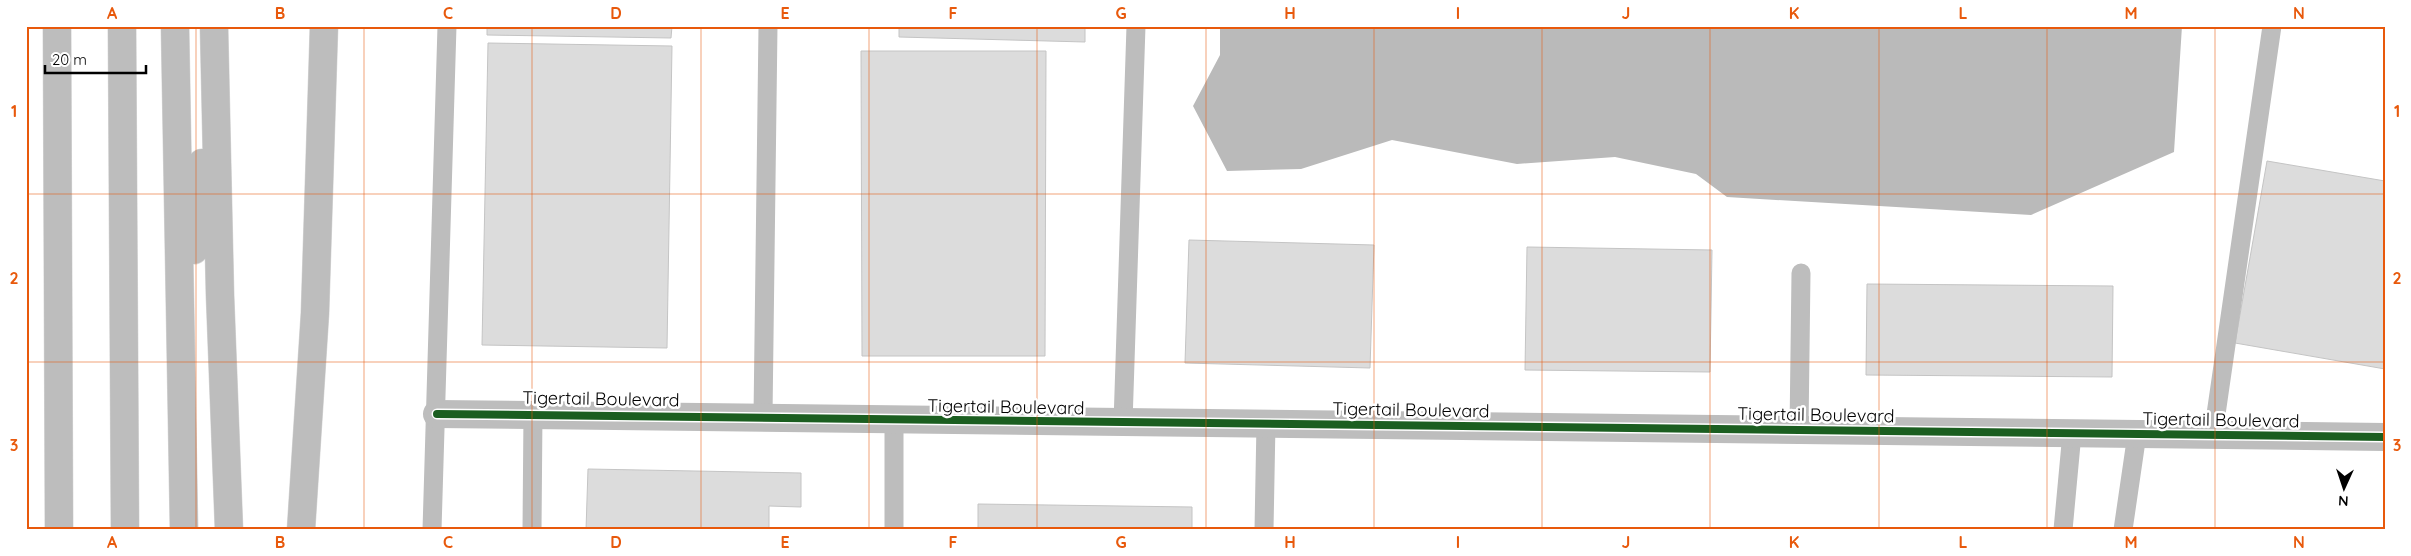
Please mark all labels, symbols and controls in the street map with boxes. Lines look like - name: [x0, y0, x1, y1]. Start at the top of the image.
- text: A: [107, 3, 118, 23]
- text: B: [275, 3, 285, 23]
- text: C: [443, 3, 453, 23]
- text: D: [610, 3, 622, 23]
- text: E: [780, 3, 790, 23]
- text: F: [949, 3, 958, 23]
- text: G: [1115, 3, 1127, 23]
- text: H: [1284, 3, 1296, 23]
- text: I: [1456, 3, 1460, 23]
- text: J: [1622, 3, 1630, 23]
- text: K: [1789, 3, 1799, 23]
- text: L: [1959, 3, 1968, 23]
- text: M: [2124, 3, 2138, 23]
- text: N: [2293, 3, 2305, 23]
- scale bar: [45, 42, 146, 74]
- text: 20 m: [52, 50, 87, 69]
- text: 1: [11, 101, 17, 121]
- text: 1: [2394, 101, 2400, 121]
- text: 2: [9, 268, 19, 288]
- text: 2: [2392, 268, 2402, 288]
- street label: Tigertail Boulevard: [522, 386, 680, 411]
- street label: Tigertail Boulevard: [927, 394, 1085, 419]
- street label: Tigertail Boulevard: [1332, 397, 1490, 422]
- street label: Tigertail Boulevard: [1737, 402, 1895, 427]
- street label: Tigertail Boulevard: [2142, 407, 2300, 432]
- text: 3: [10, 435, 18, 455]
- text: 3: [2393, 435, 2401, 455]
- north arrow: [2318, 464, 2368, 514]
- text: N: [2338, 492, 2349, 510]
- text: A: [107, 532, 118, 552]
- text: B: [275, 532, 285, 552]
- text: C: [443, 532, 453, 552]
- text: D: [610, 532, 622, 552]
- text: E: [780, 532, 790, 552]
- text: F: [949, 532, 958, 552]
- text: G: [1115, 532, 1127, 552]
- text: H: [1284, 532, 1296, 552]
- text: I: [1456, 532, 1460, 552]
- text: J: [1622, 532, 1630, 552]
- text: K: [1789, 532, 1799, 552]
- text: L: [1959, 532, 1968, 552]
- text: M: [2124, 532, 2138, 552]
- text: N: [2293, 532, 2305, 552]

